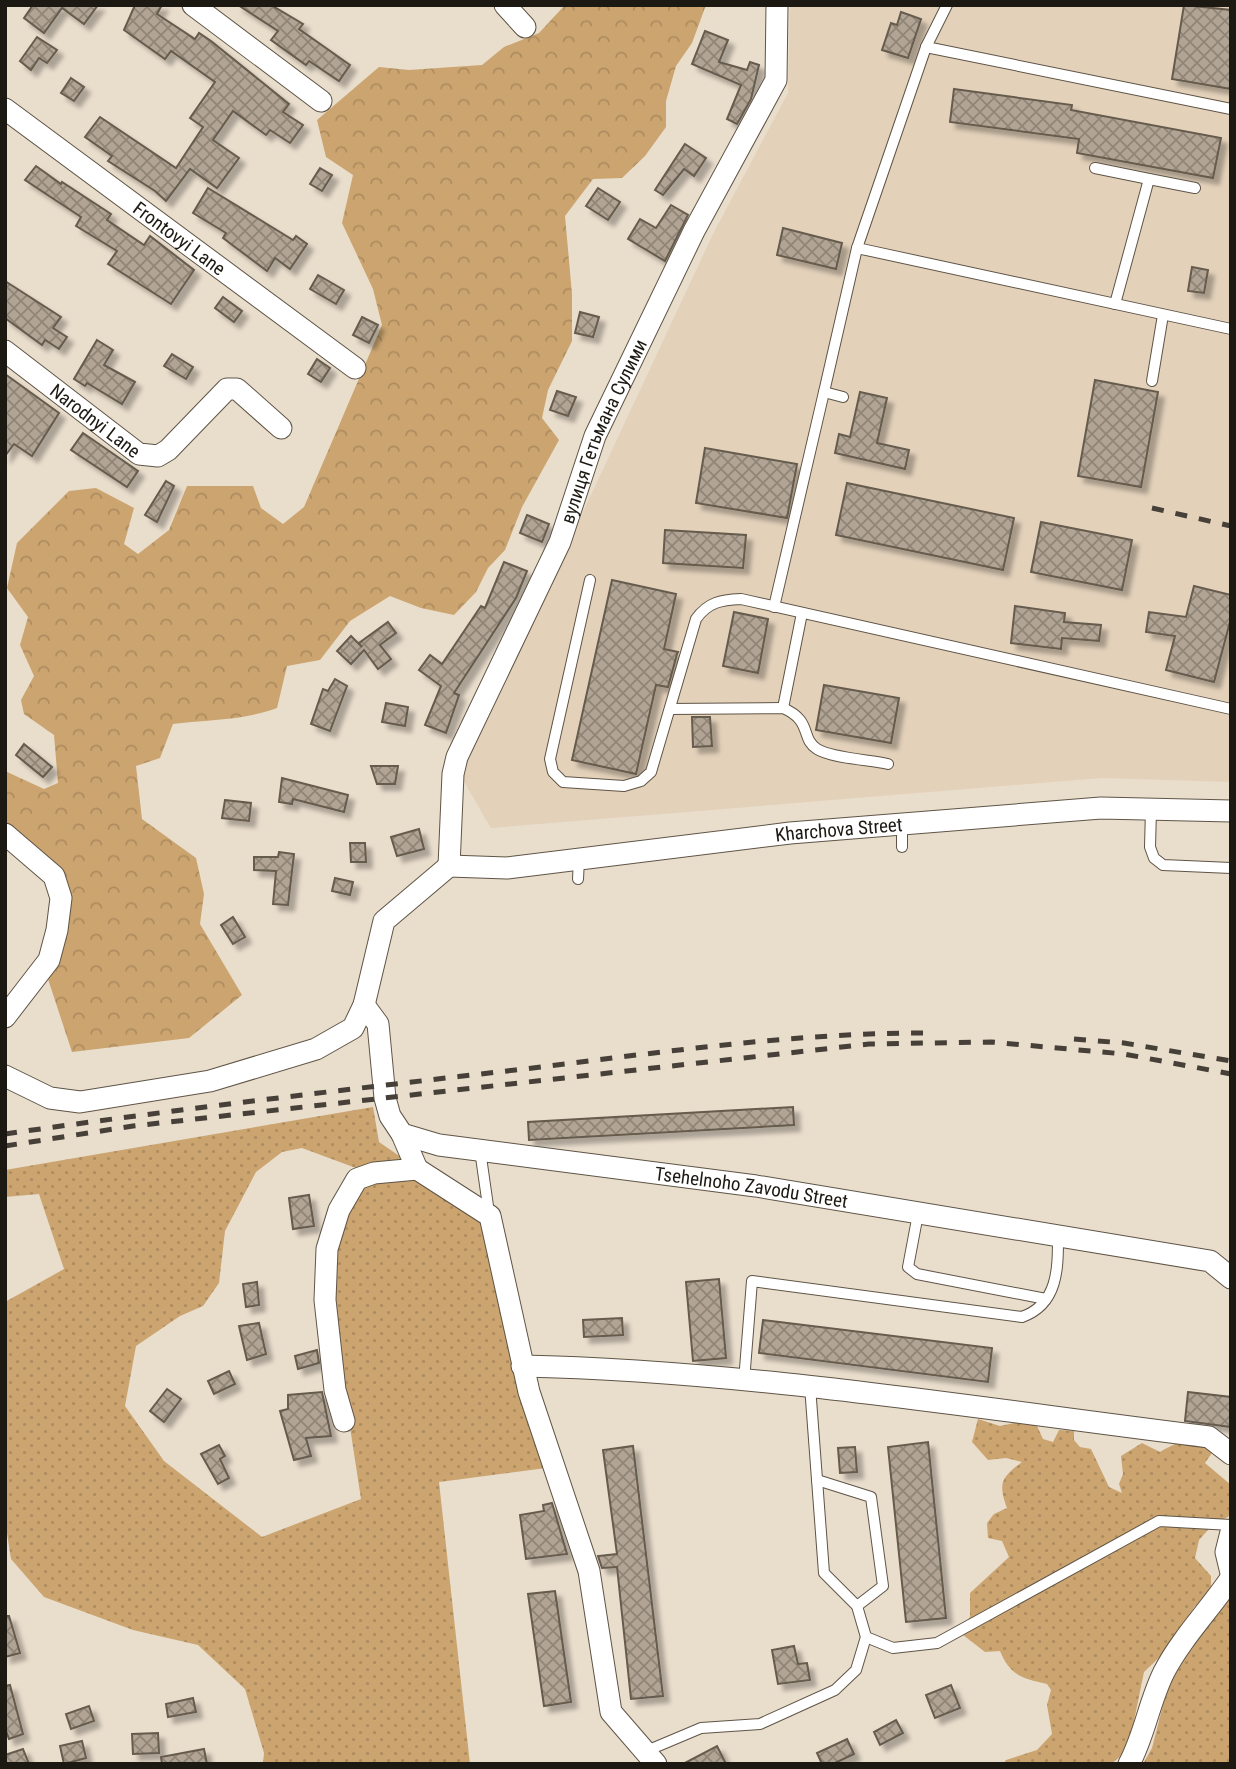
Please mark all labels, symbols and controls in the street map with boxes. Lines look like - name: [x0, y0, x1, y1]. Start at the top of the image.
- street label: Frontovyi Lane: [129, 196, 230, 280]
- street label: вулиця Гетьмана Сулими: [555, 335, 652, 526]
- street label: Narodnyi Lane: [46, 379, 145, 462]
- street label: Kharchova Street: [774, 813, 903, 846]
- street label: Tsehelnoho Zavodu Street: [654, 1162, 850, 1212]

